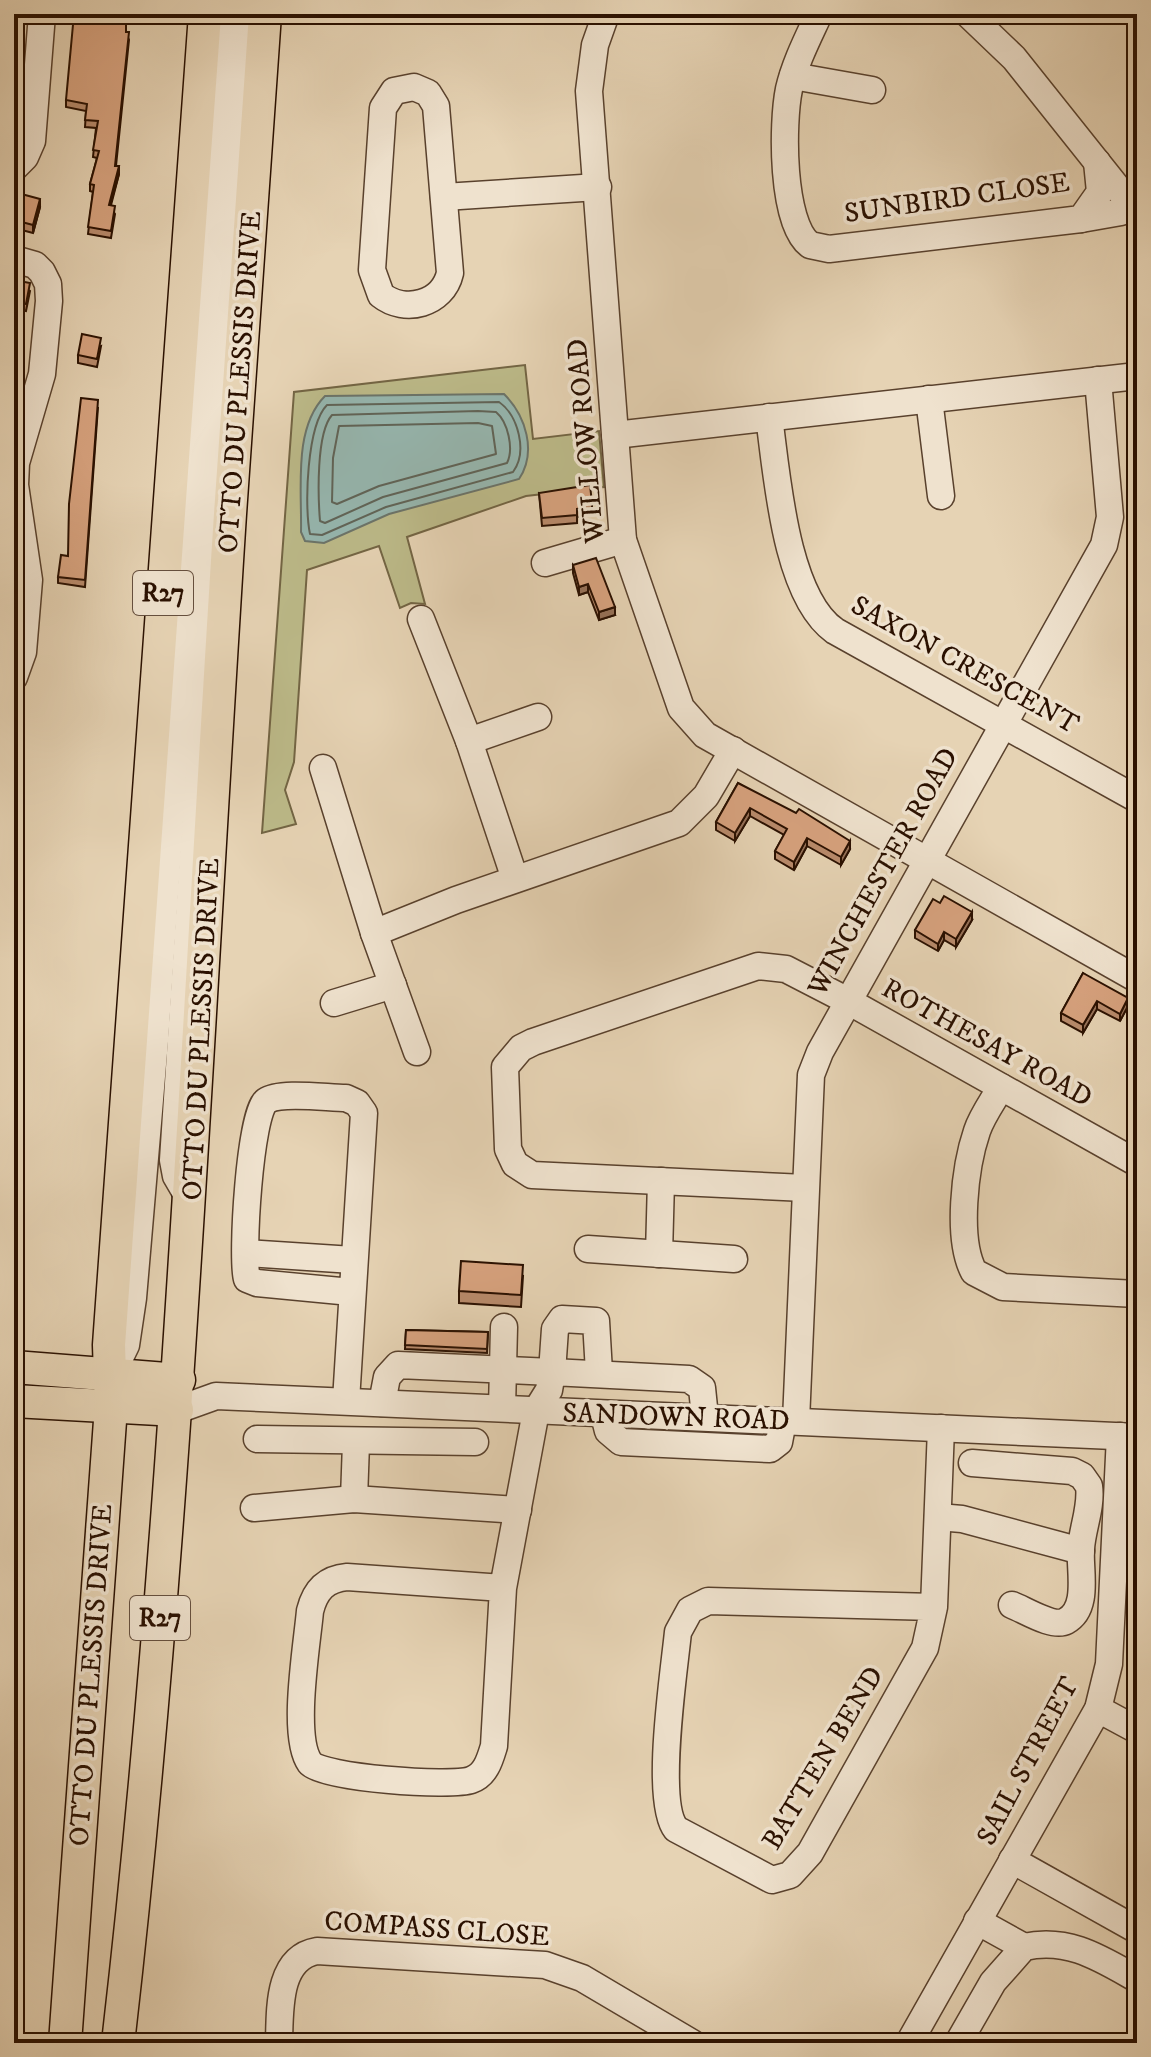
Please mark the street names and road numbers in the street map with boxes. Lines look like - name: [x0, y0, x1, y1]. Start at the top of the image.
- street label: SUNBIRD CLOSE: [842, 165, 1072, 231]
- street label: OTTO DU PLESSIS DRIVE: [211, 210, 269, 554]
- street label: WILLOW ROAD: [560, 337, 612, 546]
- road number: R27: [133, 571, 193, 615]
- street label: SAXON CRESCENT: [845, 588, 1085, 742]
- street label: WINCHESTER ROAD: [800, 742, 966, 1003]
- street label: OTTO DU PLESSIS DRIVE: [175, 857, 227, 1201]
- street label: ROTHESAY ROAD: [876, 971, 1098, 1115]
- street label: SANDOWN ROAD: [562, 1396, 790, 1438]
- street label: OTTO DU PLESSIS DRIVE: [62, 1503, 120, 1847]
- road number: R27: [130, 1596, 190, 1640]
- street label: BATTEN BEND: [754, 1660, 892, 1856]
- street label: SAIL STREET: [969, 1671, 1087, 1851]
- street label: COMPASS CLOSE: [323, 1904, 551, 1954]

